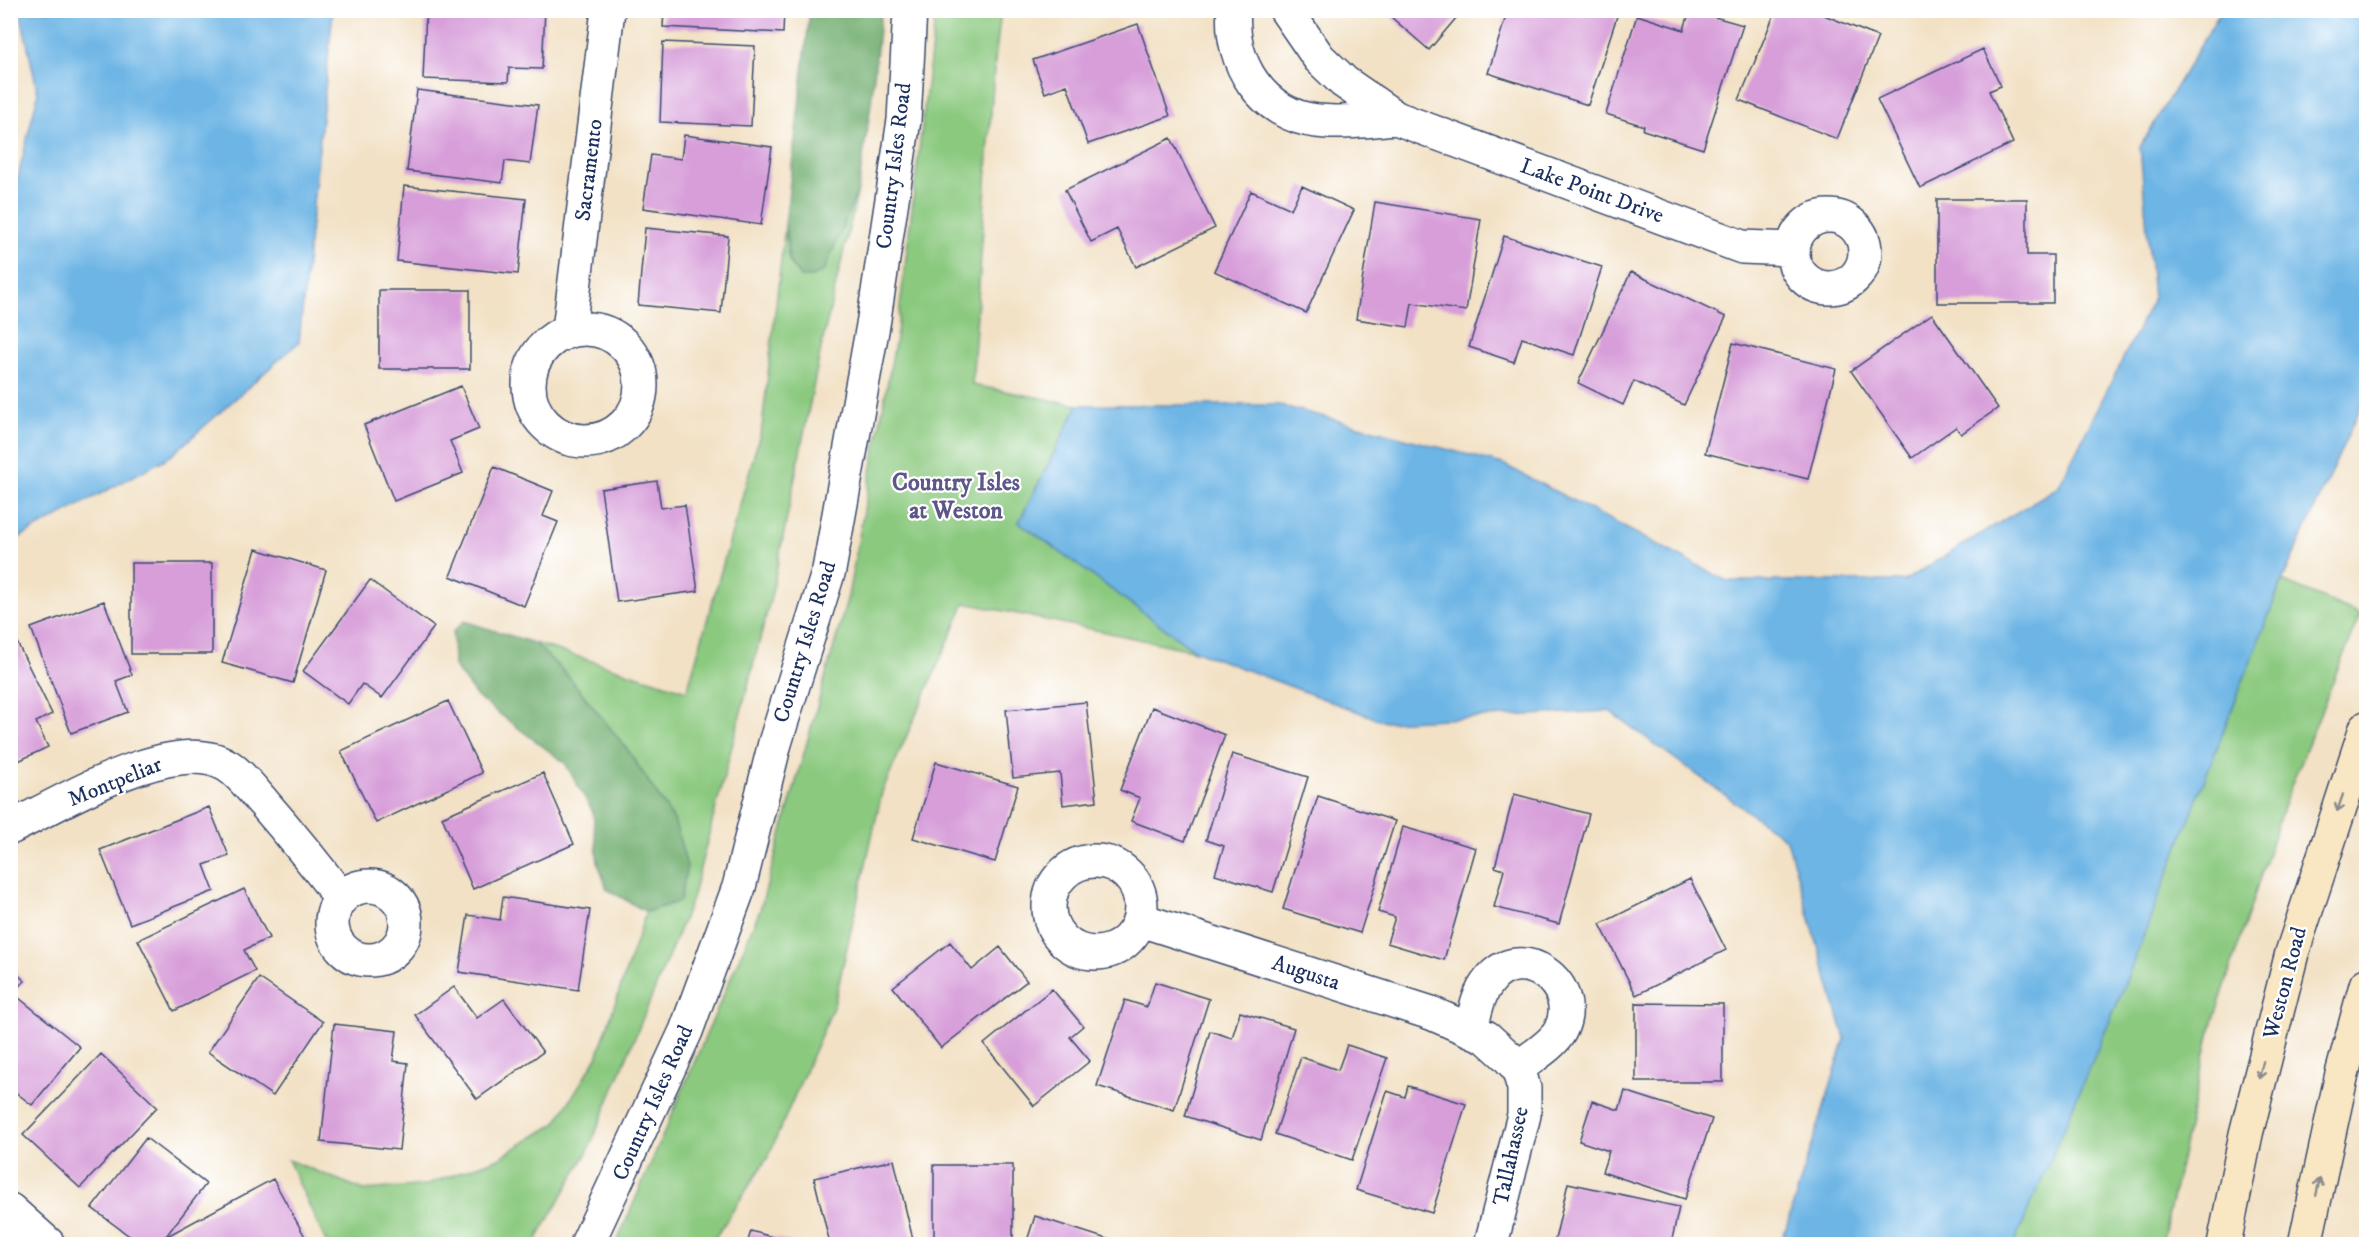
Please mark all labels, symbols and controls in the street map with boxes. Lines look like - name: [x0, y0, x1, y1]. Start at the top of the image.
- street label: Country Isles Road: [870, 81, 918, 251]
- street label: Sacramento: [569, 117, 609, 223]
- street label: Lake Point Drive: [1517, 153, 1667, 229]
- district label: Country Isles at Weston: [892, 468, 1020, 526]
- street label: Country Isles Road: [768, 558, 842, 726]
- street label: Montpeliar: [64, 751, 167, 813]
- one-way arrow: [2334, 793, 2345, 812]
- street label: Weston Road: [2257, 924, 2313, 1043]
- street label: Augusta: [1269, 949, 1344, 997]
- street label: Country Isles Road: [607, 1021, 699, 1185]
- one-way arrow: [2255, 1061, 2267, 1080]
- street label: Tallahassee: [1487, 1104, 1535, 1208]
- one-way arrow: [2312, 1178, 2324, 1197]

